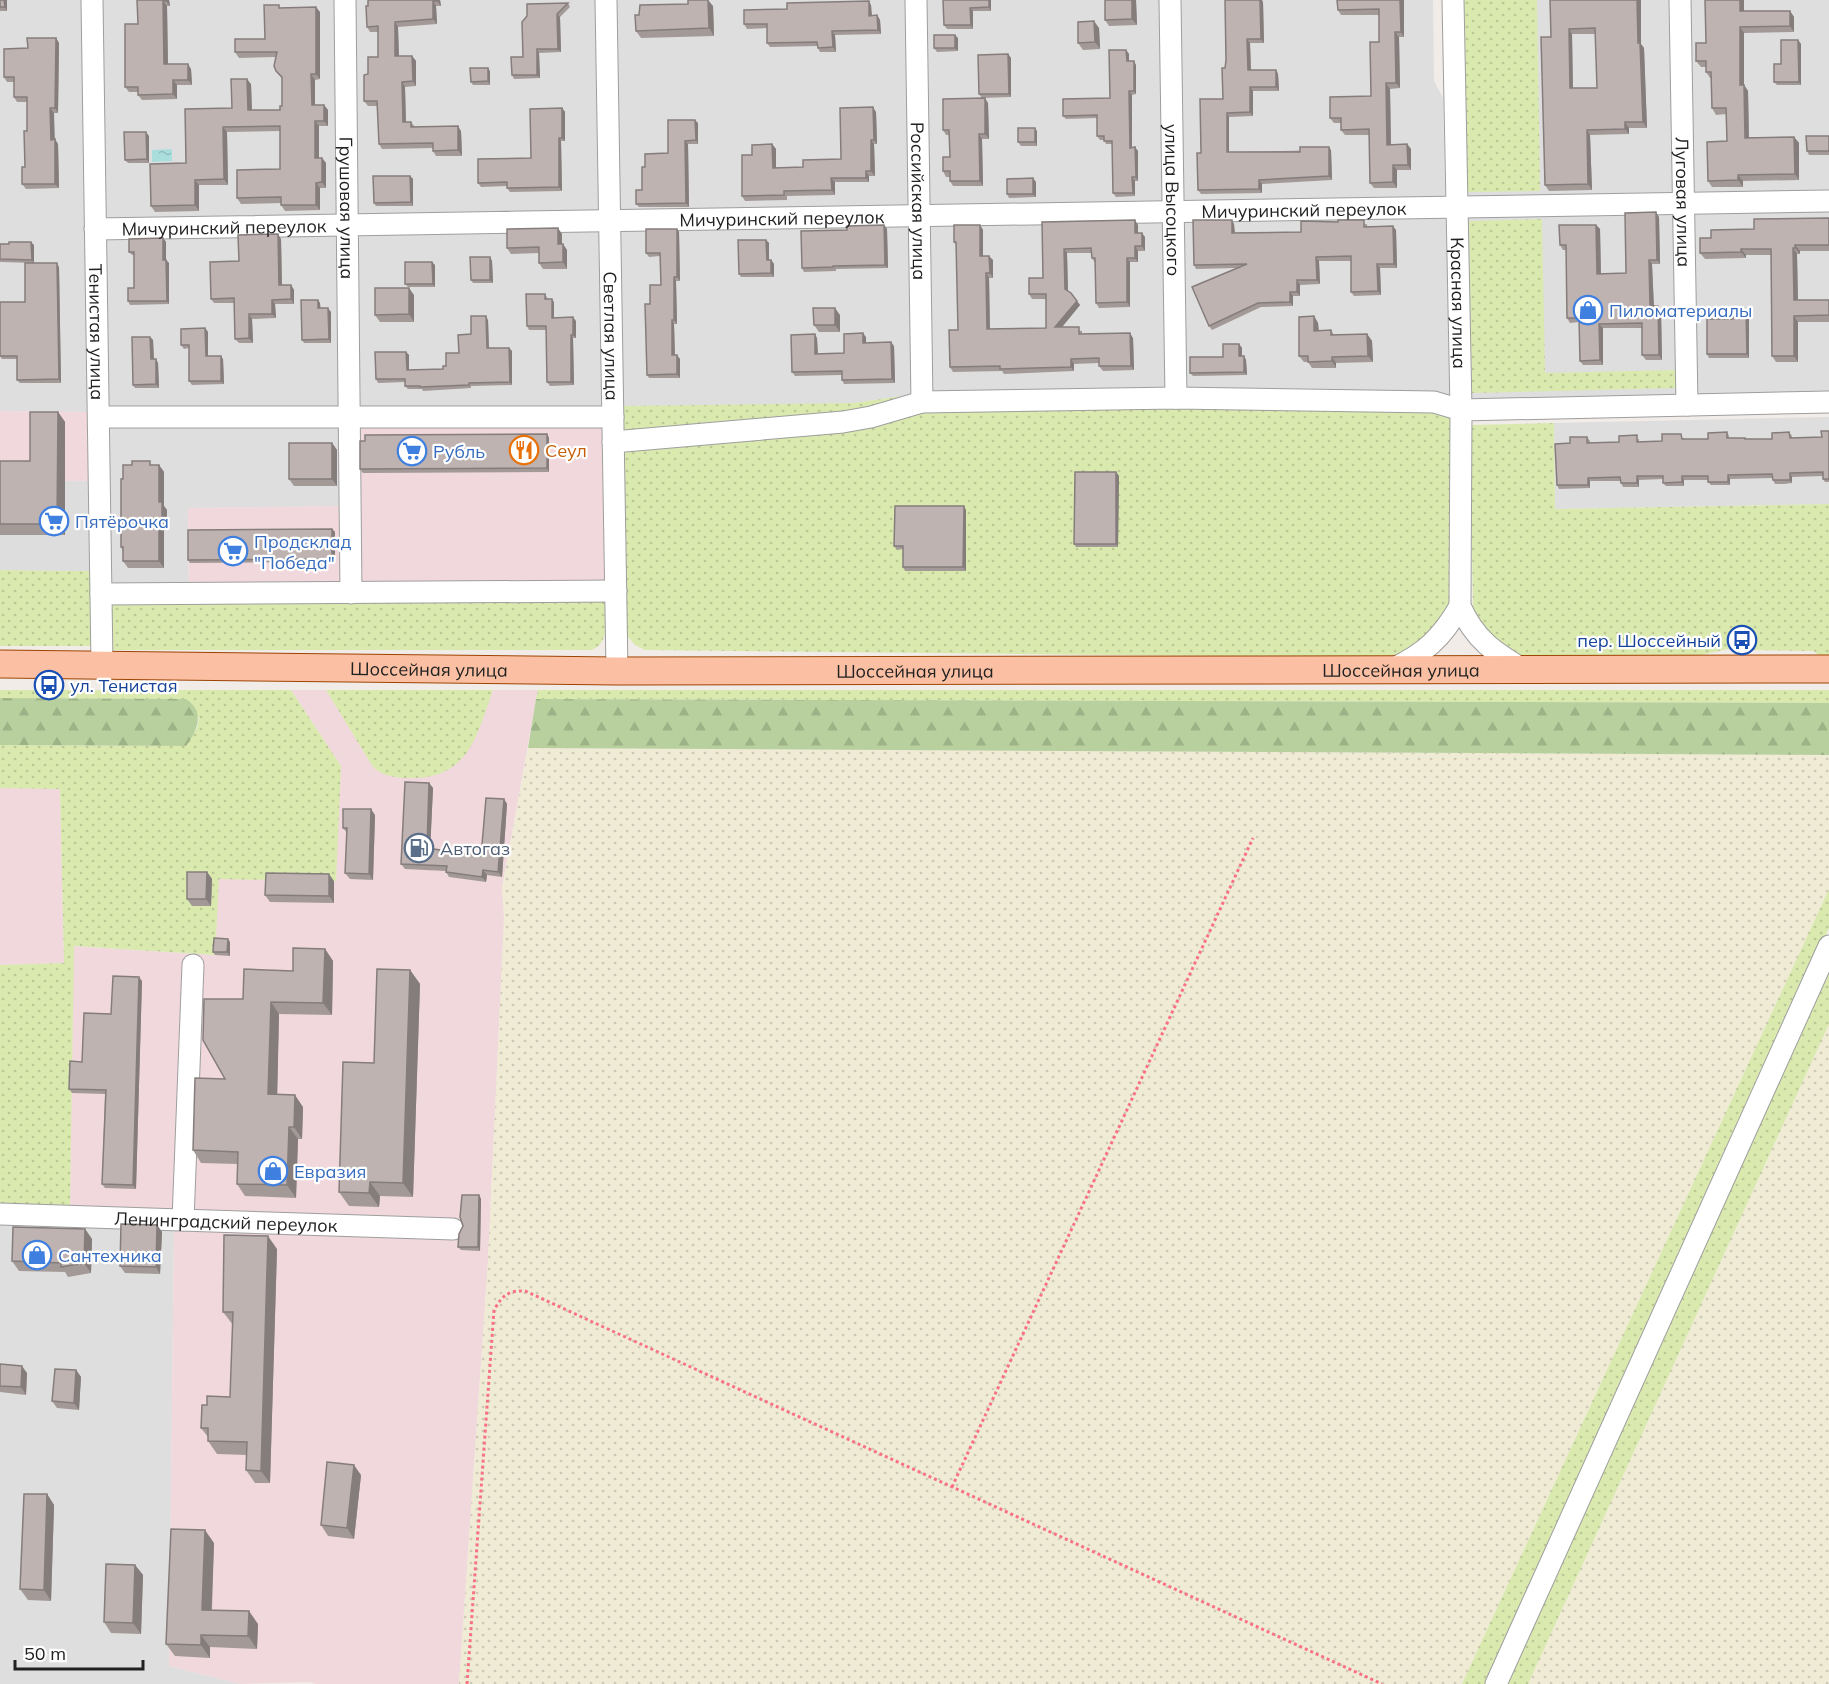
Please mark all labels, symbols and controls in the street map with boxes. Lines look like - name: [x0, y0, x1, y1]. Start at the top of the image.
- street label: Российская улица: [906, 122, 932, 280]
- street label: улица Высоцкого: [1160, 124, 1186, 276]
- street label: Грушовая улица: [335, 137, 359, 279]
- street label: Луговая улица: [1671, 137, 1696, 267]
- street label: Мичуринский переулок: [1201, 196, 1407, 223]
- street label: Мичуринский переулок: [679, 205, 885, 231]
- street label: Мичуринский переулок: [121, 214, 327, 240]
- street label: Красная улица: [1446, 237, 1472, 369]
- street label: Тенистая улица: [84, 264, 110, 400]
- street label: Светлая улица: [599, 271, 624, 401]
- shop icon: Пиломатериалы: [1572, 294, 1604, 326]
- place label: Пиломатериалы: [1609, 299, 1752, 322]
- restaurant icon: Сеул: [508, 434, 540, 466]
- supermarket icon: Рубль: [396, 435, 428, 467]
- place label: Сеул: [545, 439, 587, 462]
- place label: Рубль: [433, 440, 485, 463]
- supermarket icon: Пятёрочка: [38, 505, 70, 537]
- place label: Пятёрочка: [75, 510, 169, 533]
- place label: Продсклад "Победа": [254, 530, 351, 574]
- supermarket icon: Продсклад "Победа": [217, 535, 249, 567]
- bus stop icon: пер. Шоссейный: [1726, 624, 1758, 656]
- place label: пер. Шоссейный: [1577, 629, 1721, 652]
- street label: Шоссейная улица: [350, 656, 508, 681]
- street label: Шоссейная улица: [1322, 658, 1480, 681]
- street label: Шоссейная улица: [836, 659, 994, 682]
- bus stop icon: ул. Тенистая: [33, 669, 65, 701]
- place label: ул. Тенистая: [70, 674, 178, 697]
- fuel station icon: Автогаз: [403, 832, 435, 864]
- place label: Автогаз: [440, 837, 510, 860]
- shop icon: Евразия: [257, 1155, 289, 1187]
- place label: Евразия: [294, 1160, 366, 1183]
- street label: Ленинградский переулок: [114, 1206, 338, 1237]
- shop icon: Сантехника: [21, 1239, 53, 1271]
- place label: Сантехника: [58, 1244, 162, 1267]
- scale bar: [15, 1633, 142, 1671]
- text: 50 m: [24, 1642, 66, 1665]

